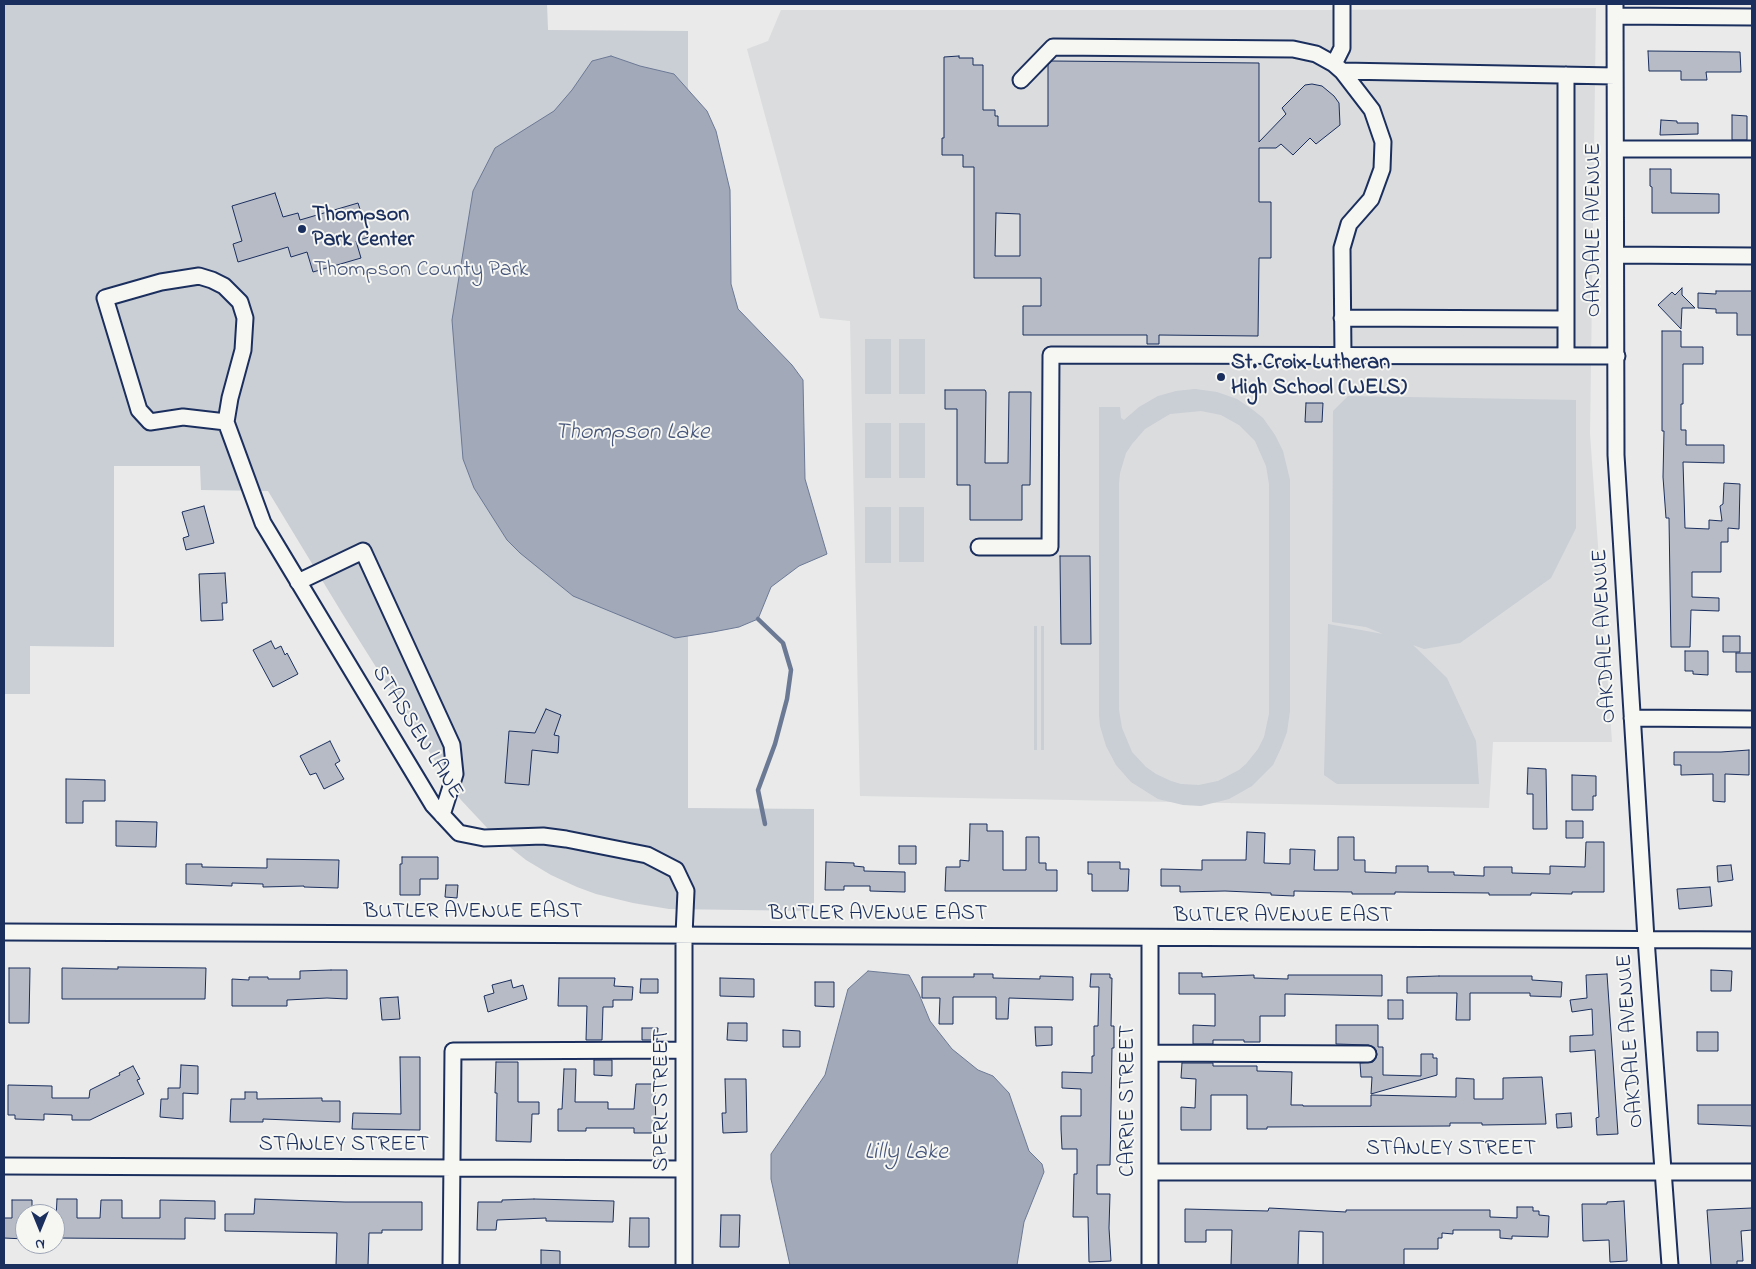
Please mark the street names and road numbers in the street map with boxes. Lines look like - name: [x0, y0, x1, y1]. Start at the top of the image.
- street label: OAKDALE AVENUE: [1582, 143, 1608, 317]
- street label: OAKDALE AVENUE: [1588, 548, 1624, 724]
- street label: STASSEN LANE: [365, 662, 467, 804]
- street label: BUTLER AVENUE EAST: [364, 900, 582, 926]
- street label: BUTLER AVENUE EAST: [769, 902, 987, 928]
- street label: BUTLER AVENUE EAST: [1174, 904, 1392, 930]
- street label: OAKDALE AVENUE: [1613, 953, 1651, 1129]
- street label: CARRIE STREET: [1116, 1025, 1142, 1177]
- street label: SPERL STREET: [650, 1029, 676, 1171]
- street label: STANLEY STREET: [259, 1133, 429, 1159]
- street label: STANLEY STREET: [1366, 1137, 1536, 1163]

